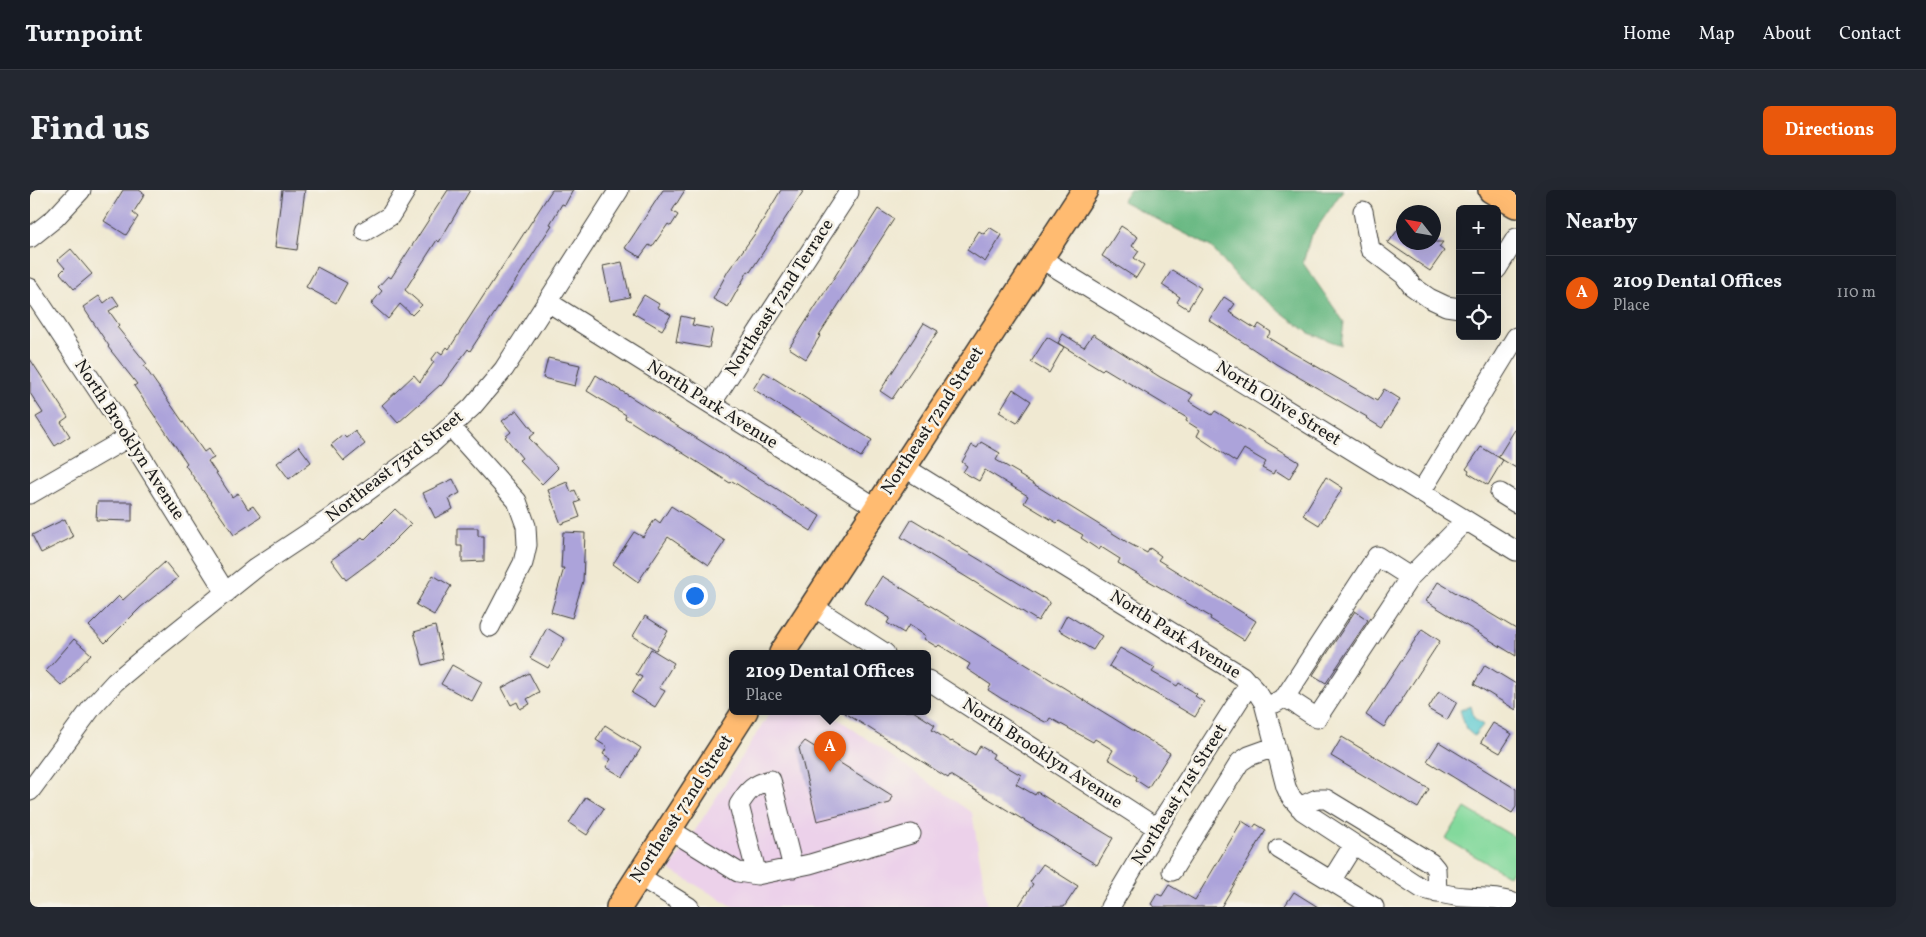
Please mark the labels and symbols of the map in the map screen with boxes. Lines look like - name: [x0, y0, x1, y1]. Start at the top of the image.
- north arrow: [1396, 205, 1441, 250]
- street label: Northeast 72nd Terrace: [720, 214, 840, 382]
- street label: Northeast 72nd Street: [876, 342, 990, 500]
- street label: North Brooklyn Avenue: [68, 355, 190, 525]
- street label: North Park Avenue: [642, 355, 782, 455]
- street label: North Olive Street: [1210, 355, 1346, 453]
- street label: Northeast 73rd Street: [321, 405, 469, 529]
- your location: [682, 583, 708, 609]
- street label: North Park Avenue: [1105, 585, 1245, 685]
- street label: North Brooklyn Avenue: [957, 693, 1127, 815]
- street label: Northeast 71st Street: [1126, 719, 1234, 871]
- street label: Northeast 72nd Street: [625, 730, 739, 888]
- pin: A: [814, 731, 846, 772]

